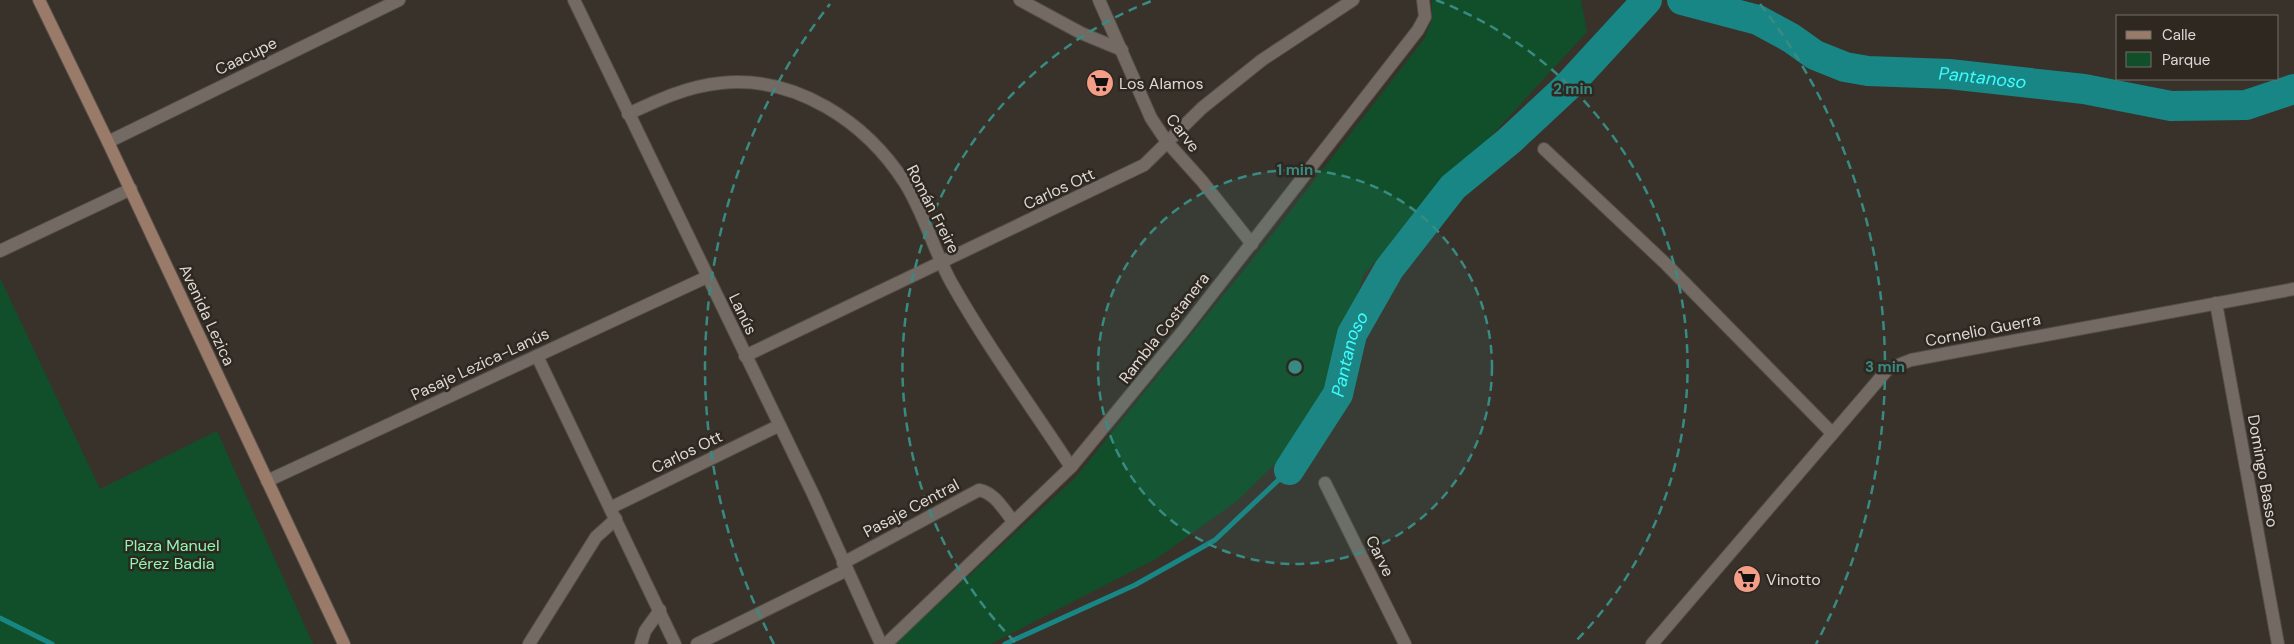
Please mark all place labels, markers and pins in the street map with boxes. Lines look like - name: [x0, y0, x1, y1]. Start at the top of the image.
- supermarket icon: Los Alamos: [1085, 68, 1115, 98]
- place label: Los Alamos: [1119, 73, 1204, 94]
- centre of rings: [1286, 358, 1304, 376]
- supermarket icon: Vinotto: [1732, 564, 1762, 594]
- place label: Vinotto: [1766, 569, 1821, 590]

